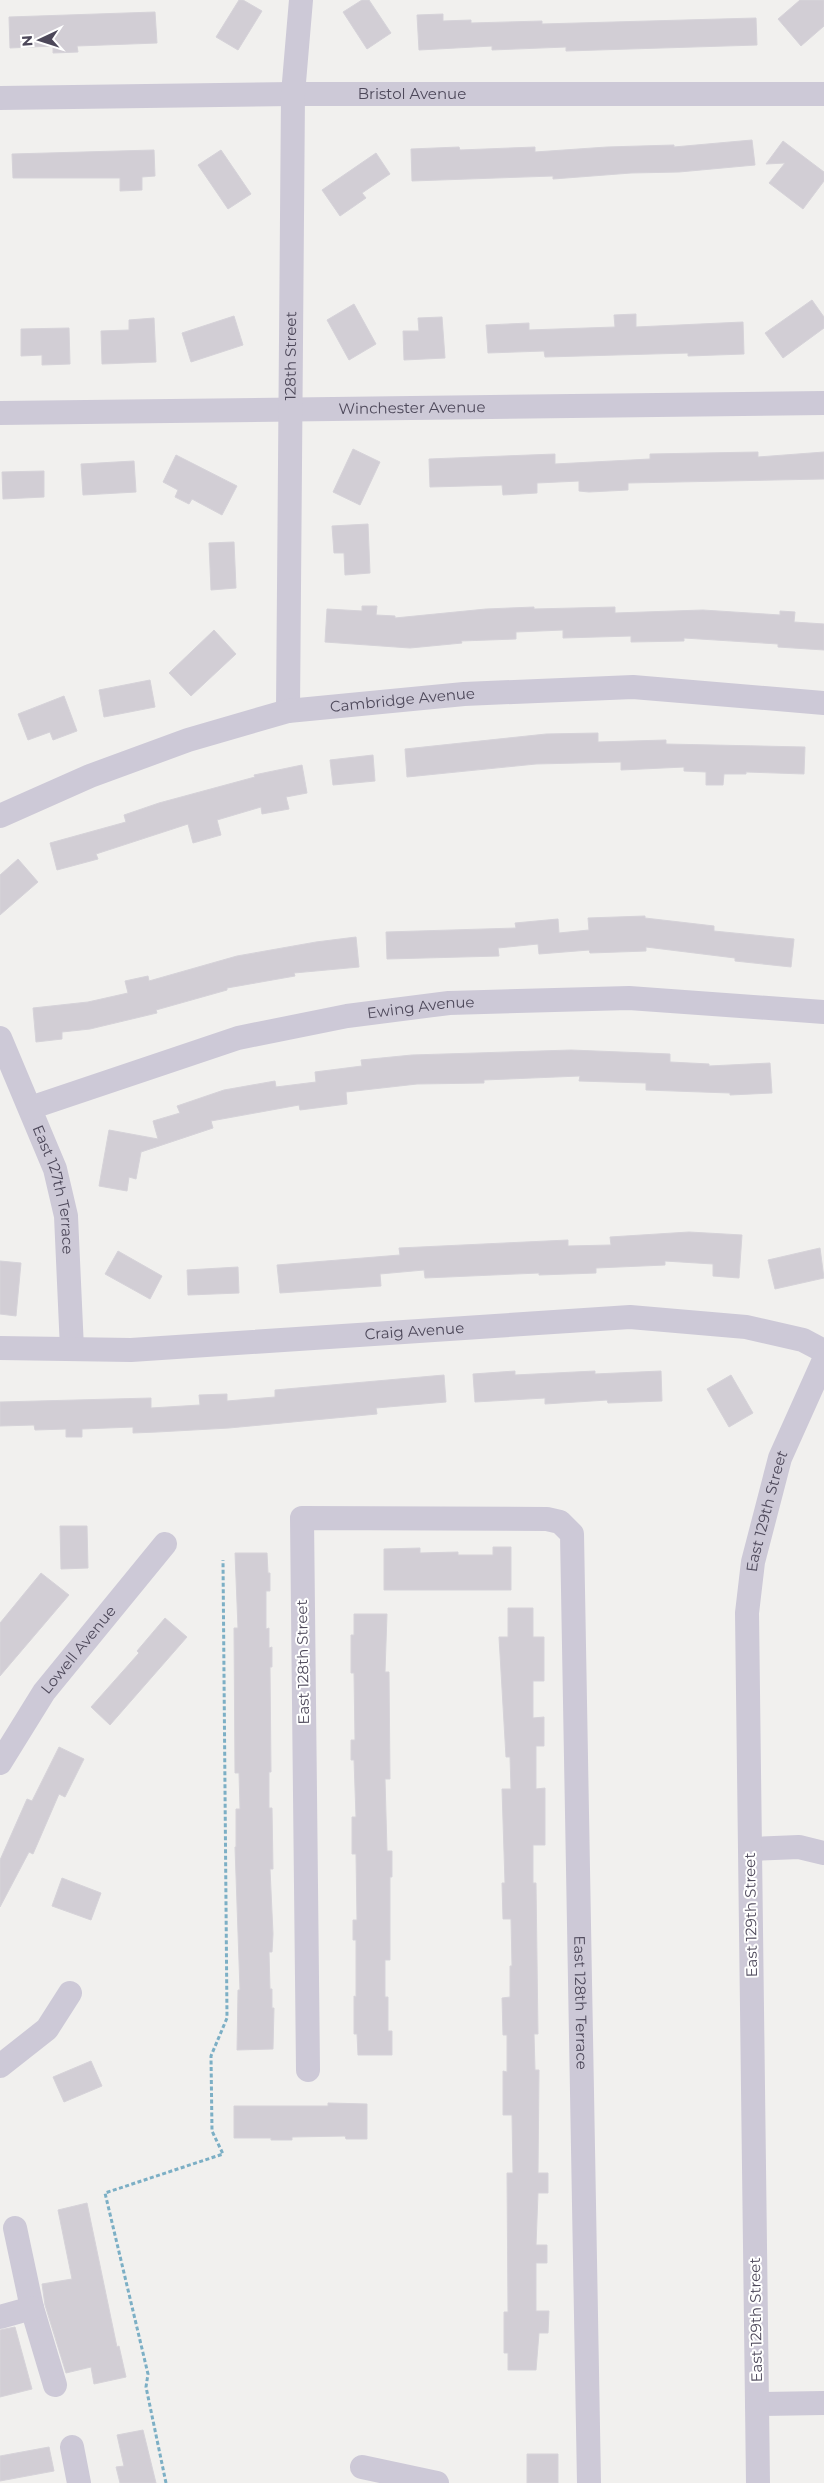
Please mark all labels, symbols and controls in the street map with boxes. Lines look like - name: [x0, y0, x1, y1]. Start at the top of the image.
- north arrow: [15, 15, 65, 65]
- text: N: [18, 35, 36, 47]
- street label: Bristol Avenue: [358, 84, 466, 103]
- street label: 128th Street: [281, 311, 300, 401]
- street label: Winchester Avenue: [338, 397, 486, 418]
- street label: Cambridge Avenue: [329, 684, 475, 716]
- street label: Ewing Avenue: [366, 992, 475, 1022]
- street label: East 127th Terrace: [29, 1122, 78, 1255]
- street label: Craig Avenue: [364, 1318, 465, 1344]
- street label: East 129th Street: [742, 1447, 791, 1573]
- street label: East 128th Street: [292, 1599, 313, 1725]
- street label: Lowell Avenue: [36, 1601, 120, 1698]
- street label: East 129th Street: [740, 1852, 761, 1978]
- street label: East 128th Terrace: [570, 1935, 592, 2070]
- street label: East 129th Street: [745, 2257, 766, 2383]

